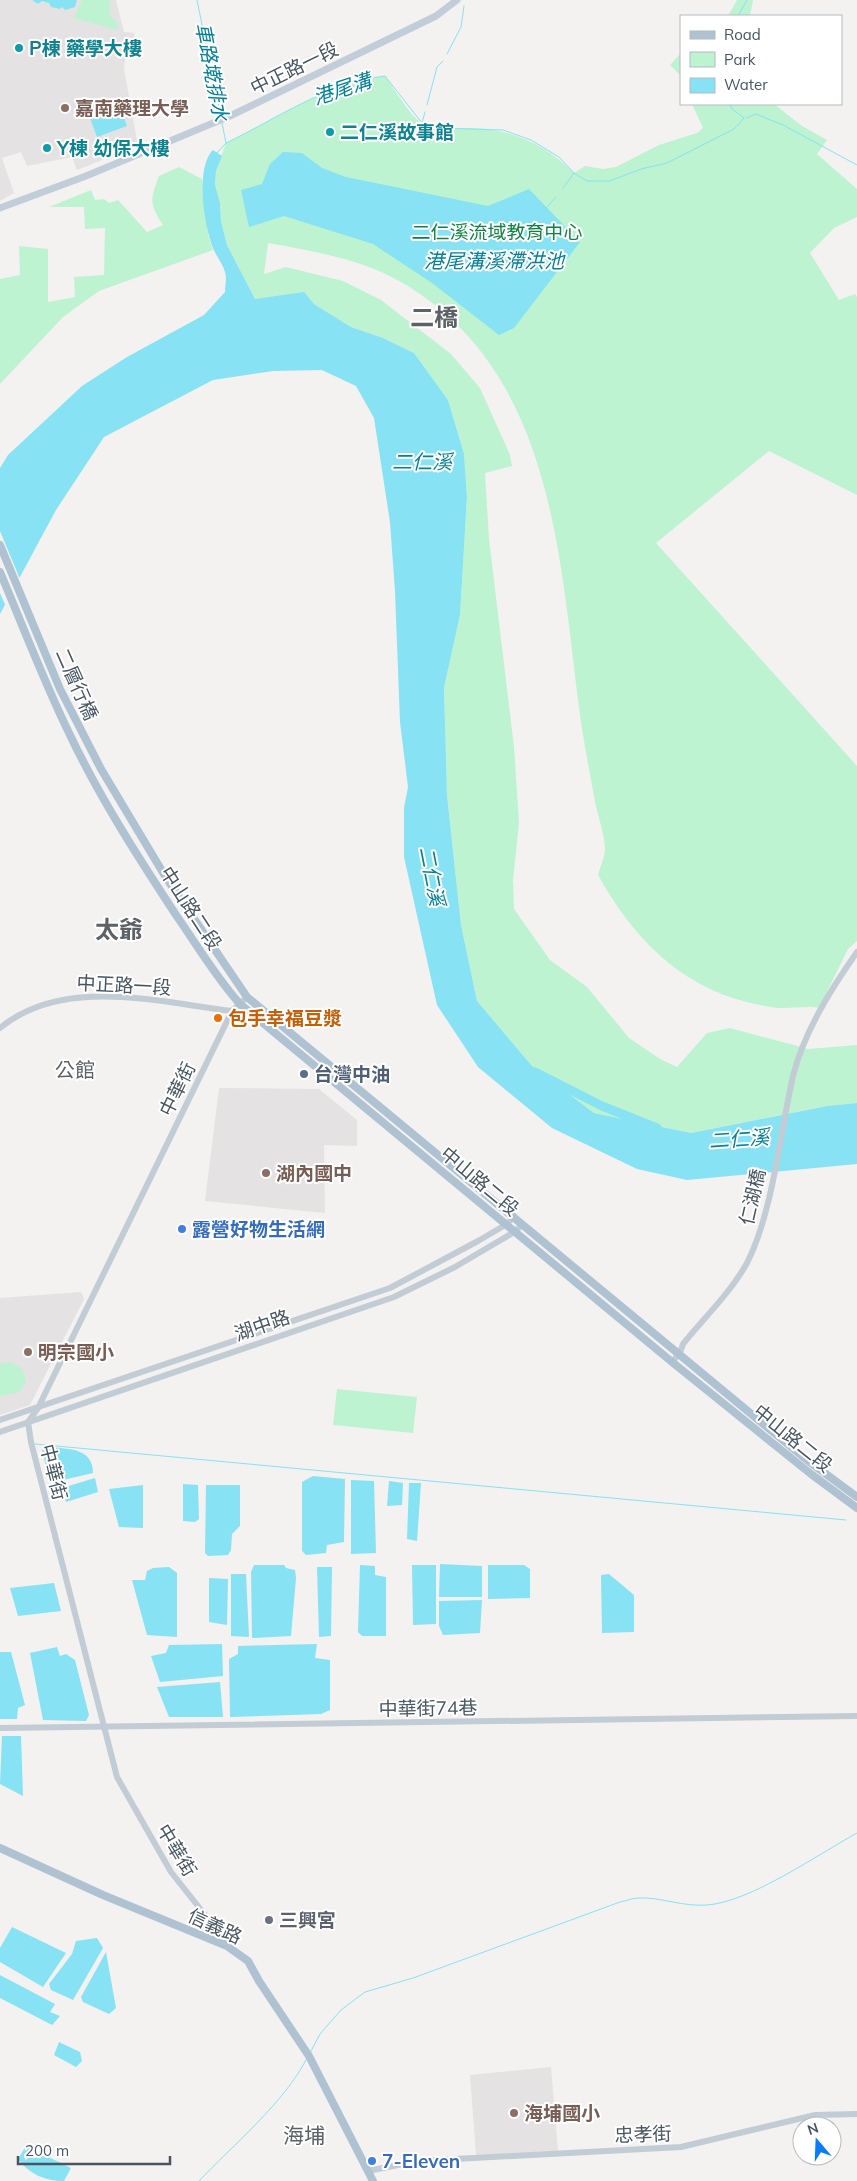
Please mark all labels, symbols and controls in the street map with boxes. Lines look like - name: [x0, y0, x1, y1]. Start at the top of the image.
- legend: [680, 15, 842, 105]
- water label: 車路墘排水: [191, 20, 234, 124]
- text: Road: [724, 25, 761, 44]
- place label: P棟 藥學大樓: [29, 36, 142, 60]
- street label: 中正路一段: [246, 36, 342, 100]
- marker: P棟 藥學大樓: [13, 42, 25, 54]
- text: Park: [724, 50, 756, 69]
- water label: 港尾溝: [309, 66, 377, 110]
- text: Water: [724, 75, 768, 94]
- place label: 嘉南藥理大學: [75, 96, 189, 120]
- marker: 嘉南藥理大學: [59, 102, 71, 114]
- place label: 二仁溪故事館: [340, 120, 454, 144]
- marker: 二仁溪故事館: [324, 126, 336, 138]
- place label: Y棟 幼保大樓: [56, 136, 169, 160]
- marker: Y棟 幼保大樓: [41, 142, 53, 154]
- park label: 二仁溪流域教育中心: [411, 220, 583, 244]
- water label: 港尾溝溪滯洪池: [424, 248, 566, 273]
- district label: 二橋: [410, 302, 458, 332]
- water label: 二仁溪: [392, 449, 455, 474]
- street label: 二層行橋: [51, 644, 103, 724]
- water label: 二仁溪: [414, 844, 451, 911]
- street label: 中山路二段: [155, 862, 227, 954]
- district label: 太爺: [95, 914, 143, 944]
- street label: 中正路一段: [76, 971, 172, 999]
- place label: 包手幸福豆漿: [228, 1006, 342, 1030]
- marker: 包手幸福豆漿: [212, 1012, 224, 1024]
- district label: 公館: [55, 1057, 95, 1082]
- street label: 中華街: [154, 1058, 200, 1120]
- place label: 台灣中油: [314, 1062, 390, 1086]
- marker: 台灣中油: [298, 1068, 310, 1080]
- water label: 二仁溪: [708, 1124, 773, 1153]
- street label: 中山路二段: [436, 1141, 524, 1221]
- place label: 湖內國中: [276, 1161, 352, 1185]
- marker: 湖內國中: [260, 1167, 272, 1179]
- street label: 仁湖橋: [734, 1167, 770, 1227]
- place label: 露營好物生活網: [192, 1217, 325, 1241]
- marker: 露營好物生活網: [176, 1223, 188, 1235]
- street label: 湖中路: [231, 1304, 293, 1346]
- place label: 明宗國小: [38, 1340, 114, 1364]
- marker: 明宗國小: [22, 1346, 34, 1358]
- street label: 中山路二段: [749, 1399, 837, 1477]
- street label: 中華街: [35, 1441, 73, 1503]
- street label: 中華街74巷: [378, 1695, 478, 1721]
- street label: 中華街: [152, 1819, 202, 1881]
- street label: 信義路: [184, 1903, 246, 1949]
- place label: 三興宮: [279, 1908, 336, 1932]
- marker: 三興宮: [263, 1914, 275, 1926]
- place label: 海埔國小: [524, 2101, 600, 2125]
- marker: 海埔國小: [508, 2107, 520, 2119]
- north arrow: [792, 2116, 842, 2166]
- text: N: [805, 2118, 821, 2139]
- street label: 忠孝街: [614, 2121, 672, 2147]
- district label: 海埔: [283, 2122, 325, 2148]
- scale bar: [18, 2134, 170, 2166]
- text: 200 m: [25, 2141, 69, 2160]
- place label: 7-Eleven: [382, 2149, 460, 2173]
- marker: 7-Eleven: [366, 2155, 378, 2167]

